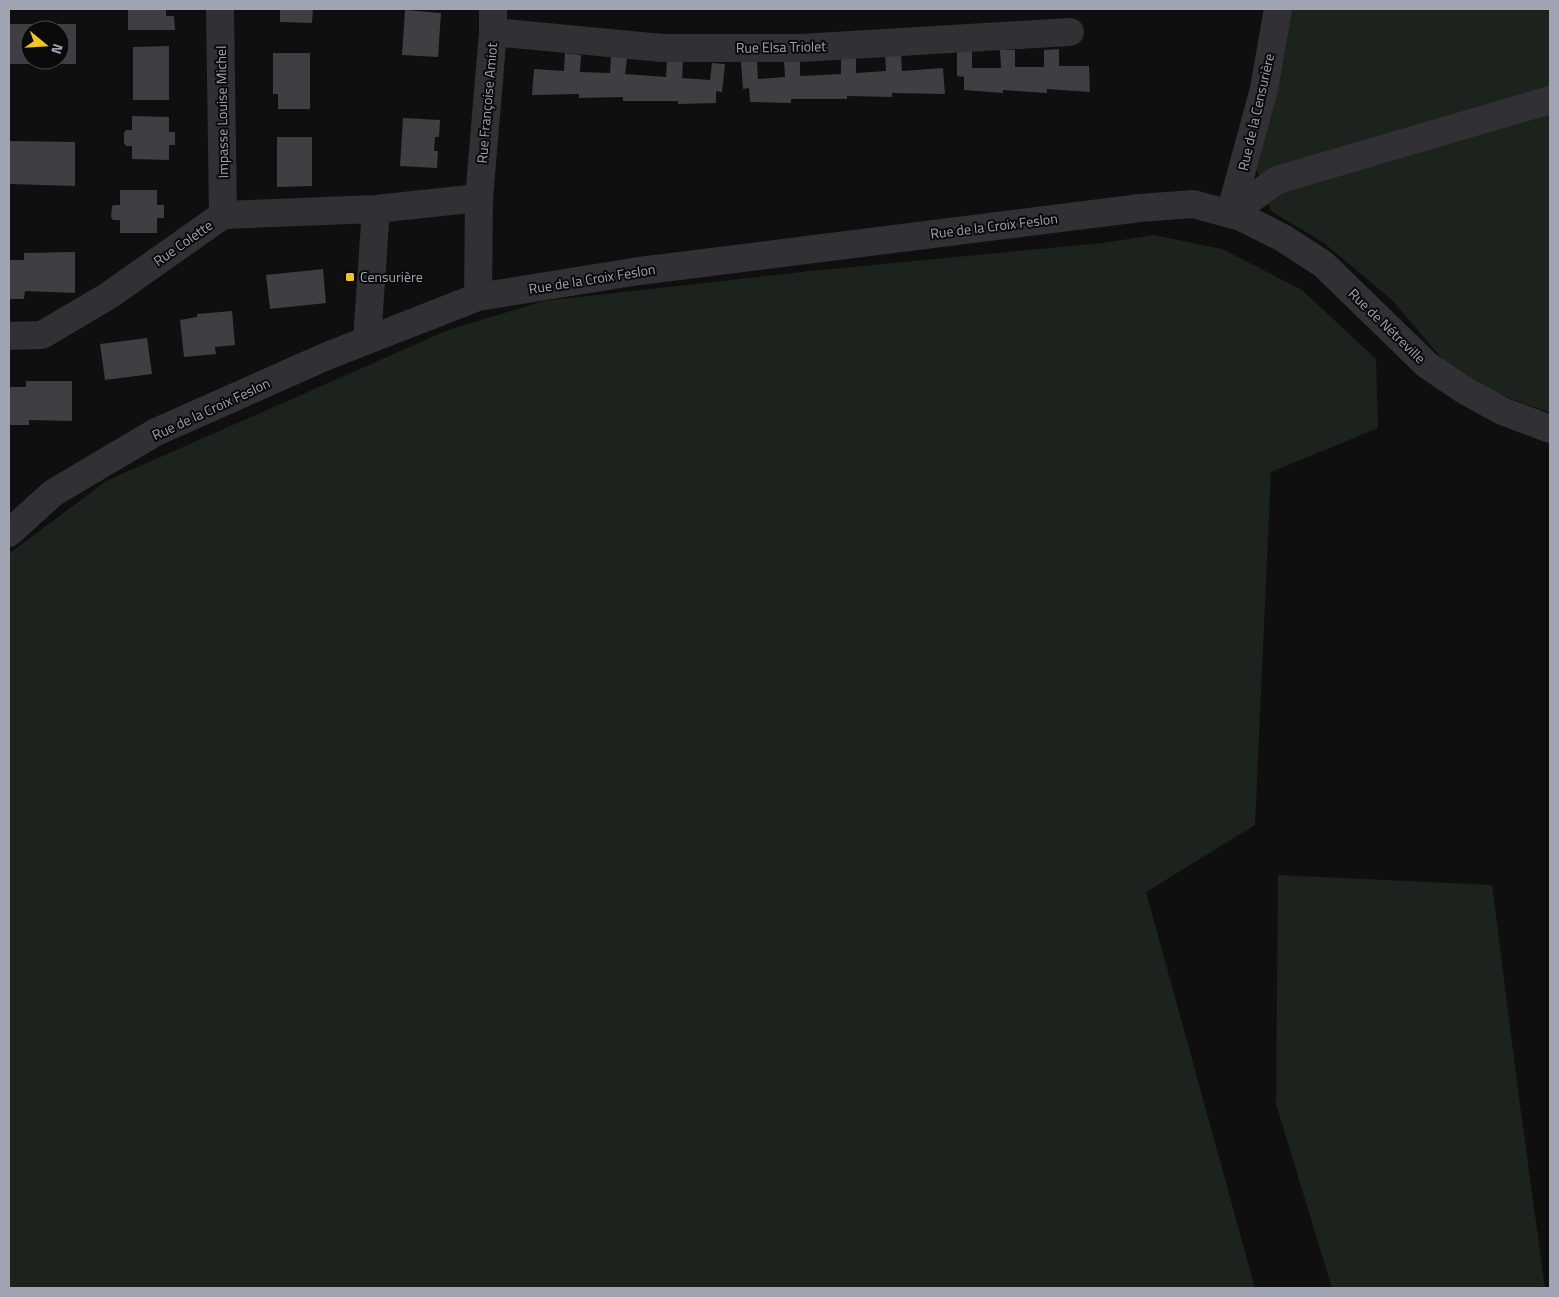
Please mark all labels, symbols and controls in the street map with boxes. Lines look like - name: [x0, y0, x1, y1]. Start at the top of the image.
- north arrow: [20, 20, 70, 70]
- street label: Rue Elsa Triolet: [736, 35, 826, 58]
- text: N: [46, 41, 69, 57]
- street label: Rue Françoise Amiot: [471, 42, 502, 164]
- street label: Impasse Louise Michel: [210, 46, 233, 179]
- street label: Rue de la Censurière: [1232, 51, 1279, 173]
- street label: Rue de la Croix Feslon: [929, 207, 1059, 244]
- street label: Rue Colette: [149, 214, 217, 271]
- street label: Rue de la Croix Feslon: [527, 258, 657, 299]
- place label: Censurière: [360, 266, 423, 287]
- marker: Censurière: [344, 271, 356, 283]
- street label: Rue de Nétreville: [1344, 283, 1431, 368]
- street label: Rue de la Croix Feslon: [148, 372, 273, 445]

